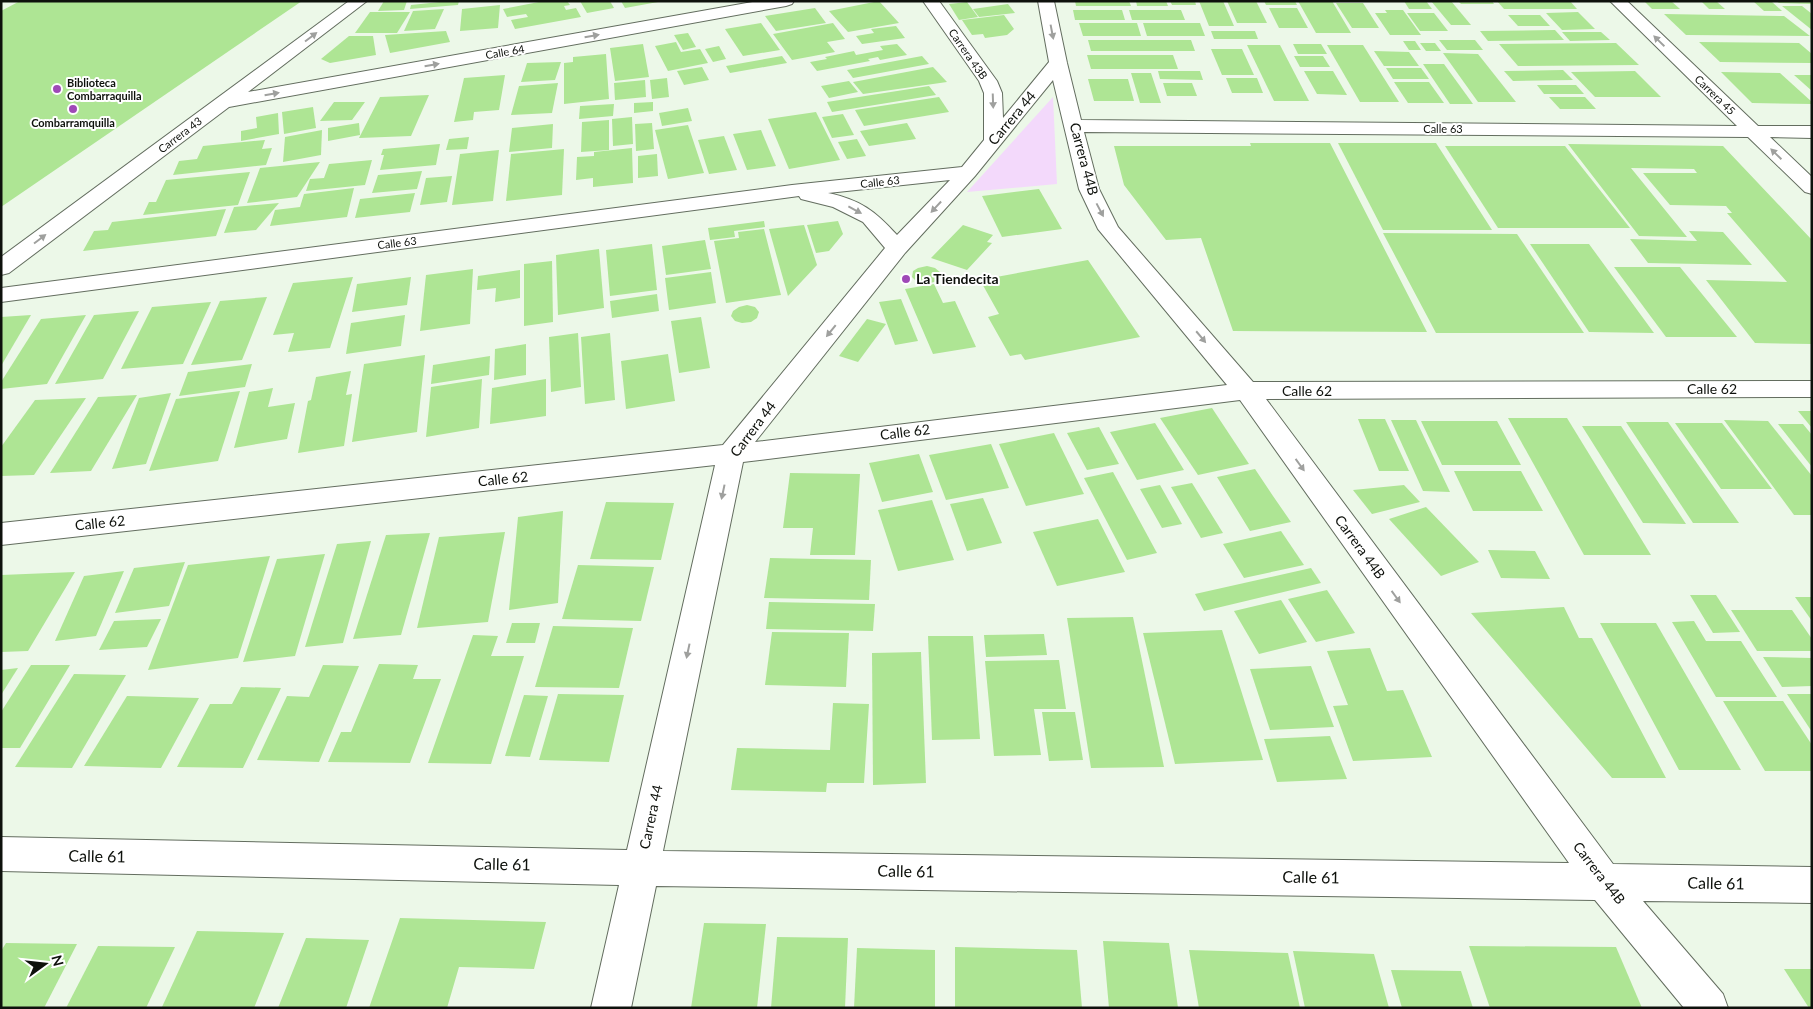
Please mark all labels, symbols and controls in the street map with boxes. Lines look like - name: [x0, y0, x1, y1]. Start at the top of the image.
- one-way arrow: [1048, 25, 1056, 40]
- street label: Carrera 43B: [946, 26, 991, 81]
- one-way arrow: [304, 32, 318, 42]
- one-way arrow: [585, 32, 600, 40]
- one-way arrow: [1654, 35, 1666, 47]
- street label: Calle 64: [484, 42, 526, 61]
- one-way arrow: [425, 60, 441, 68]
- street label: Carrera 45: [1692, 72, 1738, 117]
- place label: Biblioteca Combarraquilla: [67, 76, 142, 102]
- marker: Biblioteca Combarraquilla: [51, 83, 63, 95]
- street label: Carrera 44: [984, 87, 1039, 148]
- one-way arrow: [265, 89, 281, 97]
- one-way arrow: [990, 93, 998, 109]
- marker: Combarramquilla: [67, 103, 79, 115]
- street label: Carrera 43: [155, 114, 204, 155]
- place label: Combarramquilla: [31, 116, 115, 129]
- street label: Carrera 44B: [1067, 121, 1102, 197]
- street label: Calle 63: [1423, 122, 1463, 135]
- one-way arrow: [1771, 148, 1783, 160]
- street label: Calle 63: [860, 173, 900, 190]
- one-way arrow: [930, 200, 942, 212]
- one-way arrow: [1096, 203, 1104, 218]
- one-way arrow: [849, 206, 862, 215]
- one-way arrow: [33, 234, 47, 244]
- street label: Calle 63: [377, 234, 417, 251]
- place label: La Tiendecita: [916, 270, 999, 287]
- marker: La Tiendecita: [900, 273, 912, 285]
- one-way arrow: [825, 324, 836, 337]
- one-way arrow: [1195, 331, 1206, 343]
- street label: Calle 62: [1687, 380, 1737, 397]
- street label: Calle 62: [1282, 382, 1332, 399]
- street label: Carrera 44: [726, 397, 779, 460]
- street label: Calle 62: [879, 420, 931, 443]
- one-way arrow: [1295, 459, 1305, 472]
- street label: Calle 62: [477, 467, 529, 490]
- one-way arrow: [719, 484, 727, 500]
- street label: Calle 62: [74, 511, 126, 534]
- street label: Carrera 44B: [1332, 512, 1389, 582]
- one-way arrow: [1391, 590, 1401, 604]
- one-way arrow: [684, 643, 692, 658]
- street label: Carrera 44: [635, 783, 666, 851]
- street label: Carrera 44B: [1570, 838, 1629, 907]
- street label: Calle 61: [68, 846, 126, 865]
- street label: Calle 61: [473, 854, 531, 873]
- street label: Calle 61: [877, 861, 935, 880]
- street label: Calle 61: [1282, 867, 1340, 886]
- street label: Calle 61: [1687, 873, 1745, 892]
- north arrow: [20, 939, 70, 989]
- text: N: [48, 953, 68, 968]

